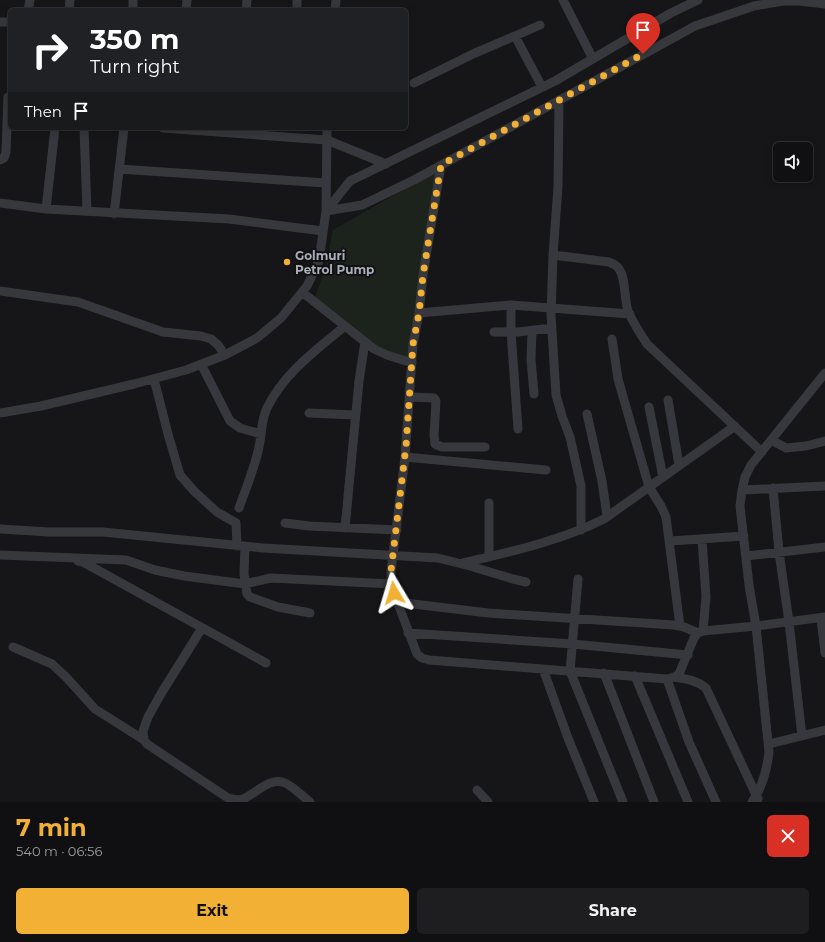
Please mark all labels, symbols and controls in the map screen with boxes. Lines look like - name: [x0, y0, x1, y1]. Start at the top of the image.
- pin: [626, 13, 660, 54]
- icon: arrive: [632, 19, 654, 41]
- text: 350 m: [90, 22, 179, 56]
- icon: right: [24, 24, 76, 76]
- text: Turn right: [90, 56, 180, 78]
- icon: arrive: [70, 100, 92, 122]
- text: Then: [24, 102, 62, 121]
- map controls: [773, 142, 813, 182]
- button: sound: [773, 142, 813, 182]
- place label: Golmuri Petrol Pump: [295, 248, 374, 277]
- marker: Golmuri Petrol Pump: [282, 257, 292, 267]
- position arrow: [373, 572, 415, 614]
- text: 7 min: [16, 813, 87, 842]
- button: close: [767, 815, 809, 857]
- text: 540 m · 06:56: [16, 843, 102, 859]
- button: Exit: [16, 888, 409, 934]
- button: Share: [417, 888, 809, 934]

